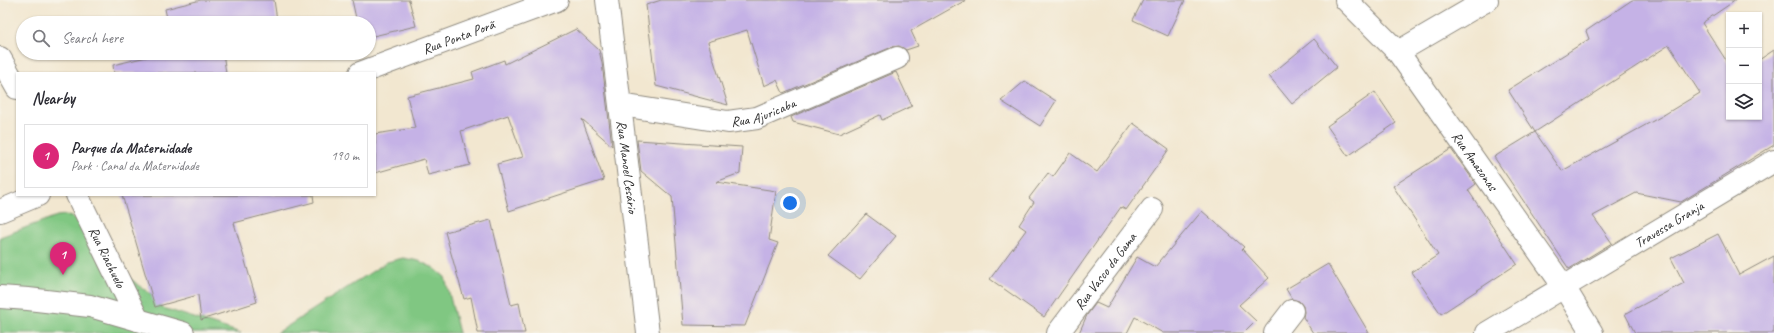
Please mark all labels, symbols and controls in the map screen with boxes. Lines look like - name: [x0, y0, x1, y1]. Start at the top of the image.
- map controls: [1726, 12, 1762, 120]
- button: +: [1726, 12, 1762, 48]
- street label: Rua Ponta Porã: [420, 15, 499, 58]
- search box: [16, 16, 376, 60]
- icon: search: [30, 27, 52, 49]
- text: Search here: [62, 29, 123, 48]
- button: −: [1726, 48, 1762, 84]
- button: layers: [1726, 84, 1762, 120]
- text: Nearby: [32, 88, 75, 109]
- street label: Rua Ajuricaba: [730, 94, 799, 130]
- street label: Rua Manoel Cesário: [613, 119, 642, 216]
- street label: Rua Amazonas: [1448, 128, 1502, 195]
- text: Parque da Maternidade: [71, 139, 191, 158]
- text: 1: [43, 148, 49, 164]
- text: 190 m: [331, 148, 359, 164]
- text: Park · Canal da Maternidade: [71, 158, 199, 174]
- your location: [780, 193, 800, 213]
- street label: Travessa Granja: [1631, 196, 1707, 251]
- street label: Rua Riachuelo: [85, 224, 130, 291]
- street label: Rua Vasco da Gama: [1070, 228, 1140, 313]
- pin: 1: [50, 242, 76, 275]

